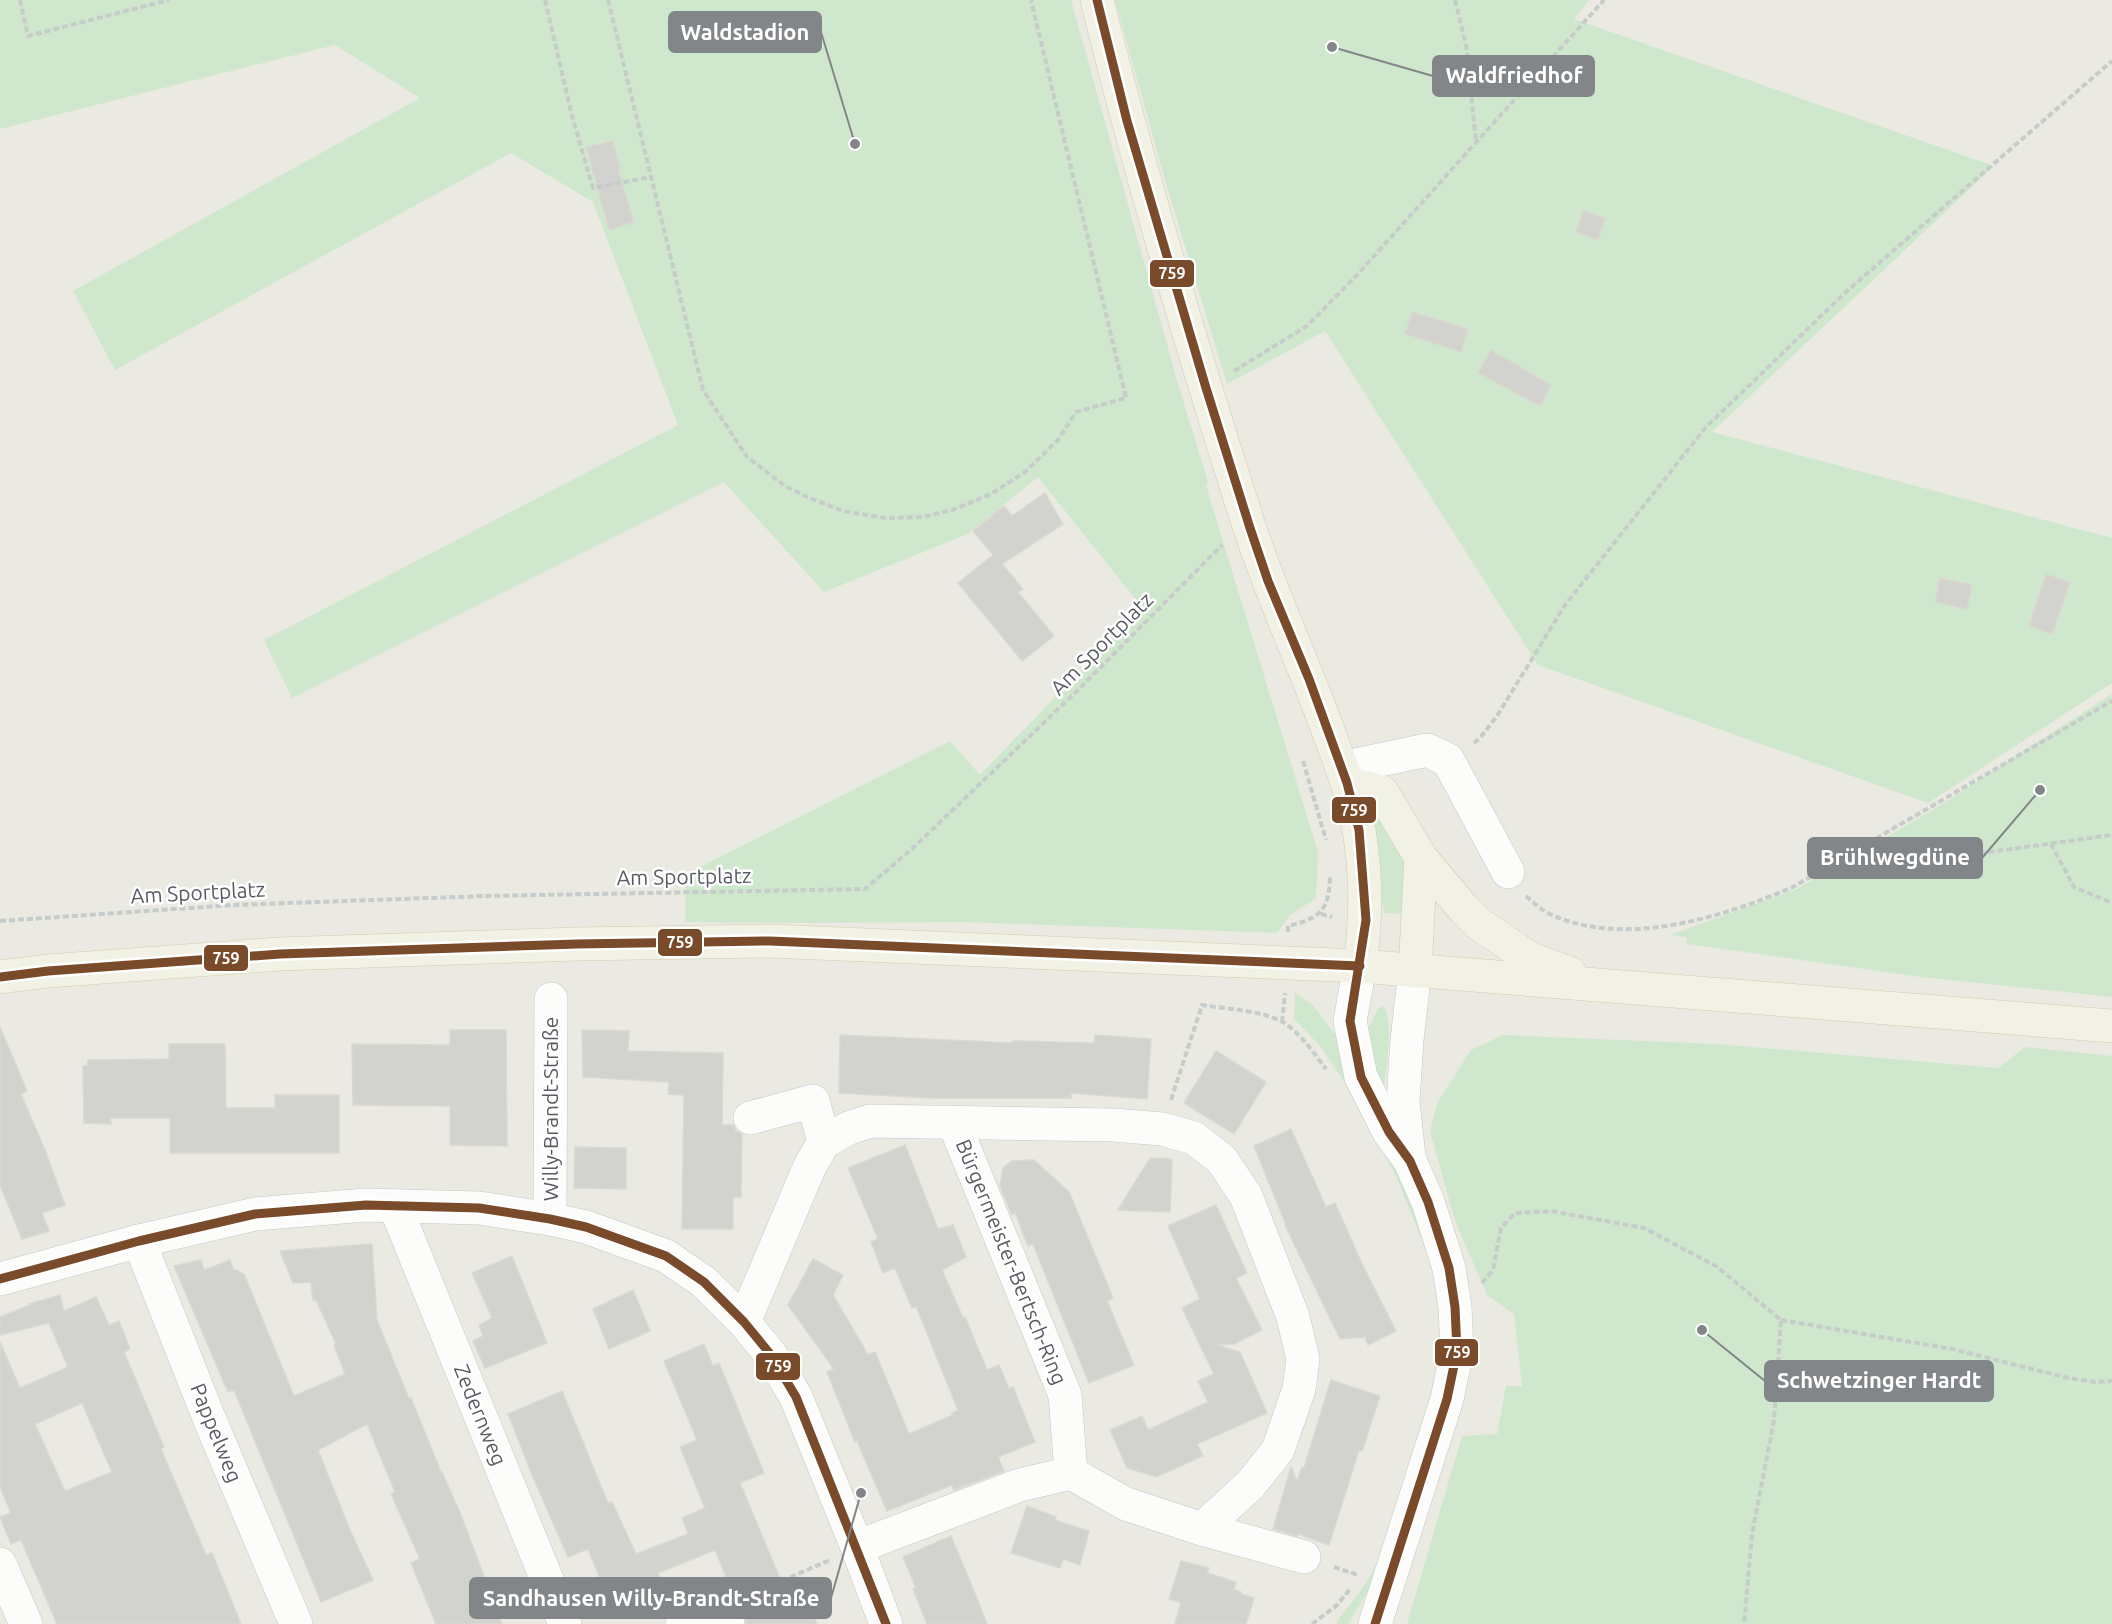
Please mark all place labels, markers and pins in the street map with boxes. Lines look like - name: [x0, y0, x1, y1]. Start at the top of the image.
- callout: Waldstadion: [669, 12, 821, 52]
- callout: Waldfriedhof: [1433, 56, 1594, 96]
- callout: Brühlwegdüne: [1808, 838, 1982, 878]
- callout: Schwetzinger Hardt: [1765, 1361, 1993, 1401]
- callout: Sandhausen Willy-Brandt-Straße: [470, 1578, 831, 1618]

